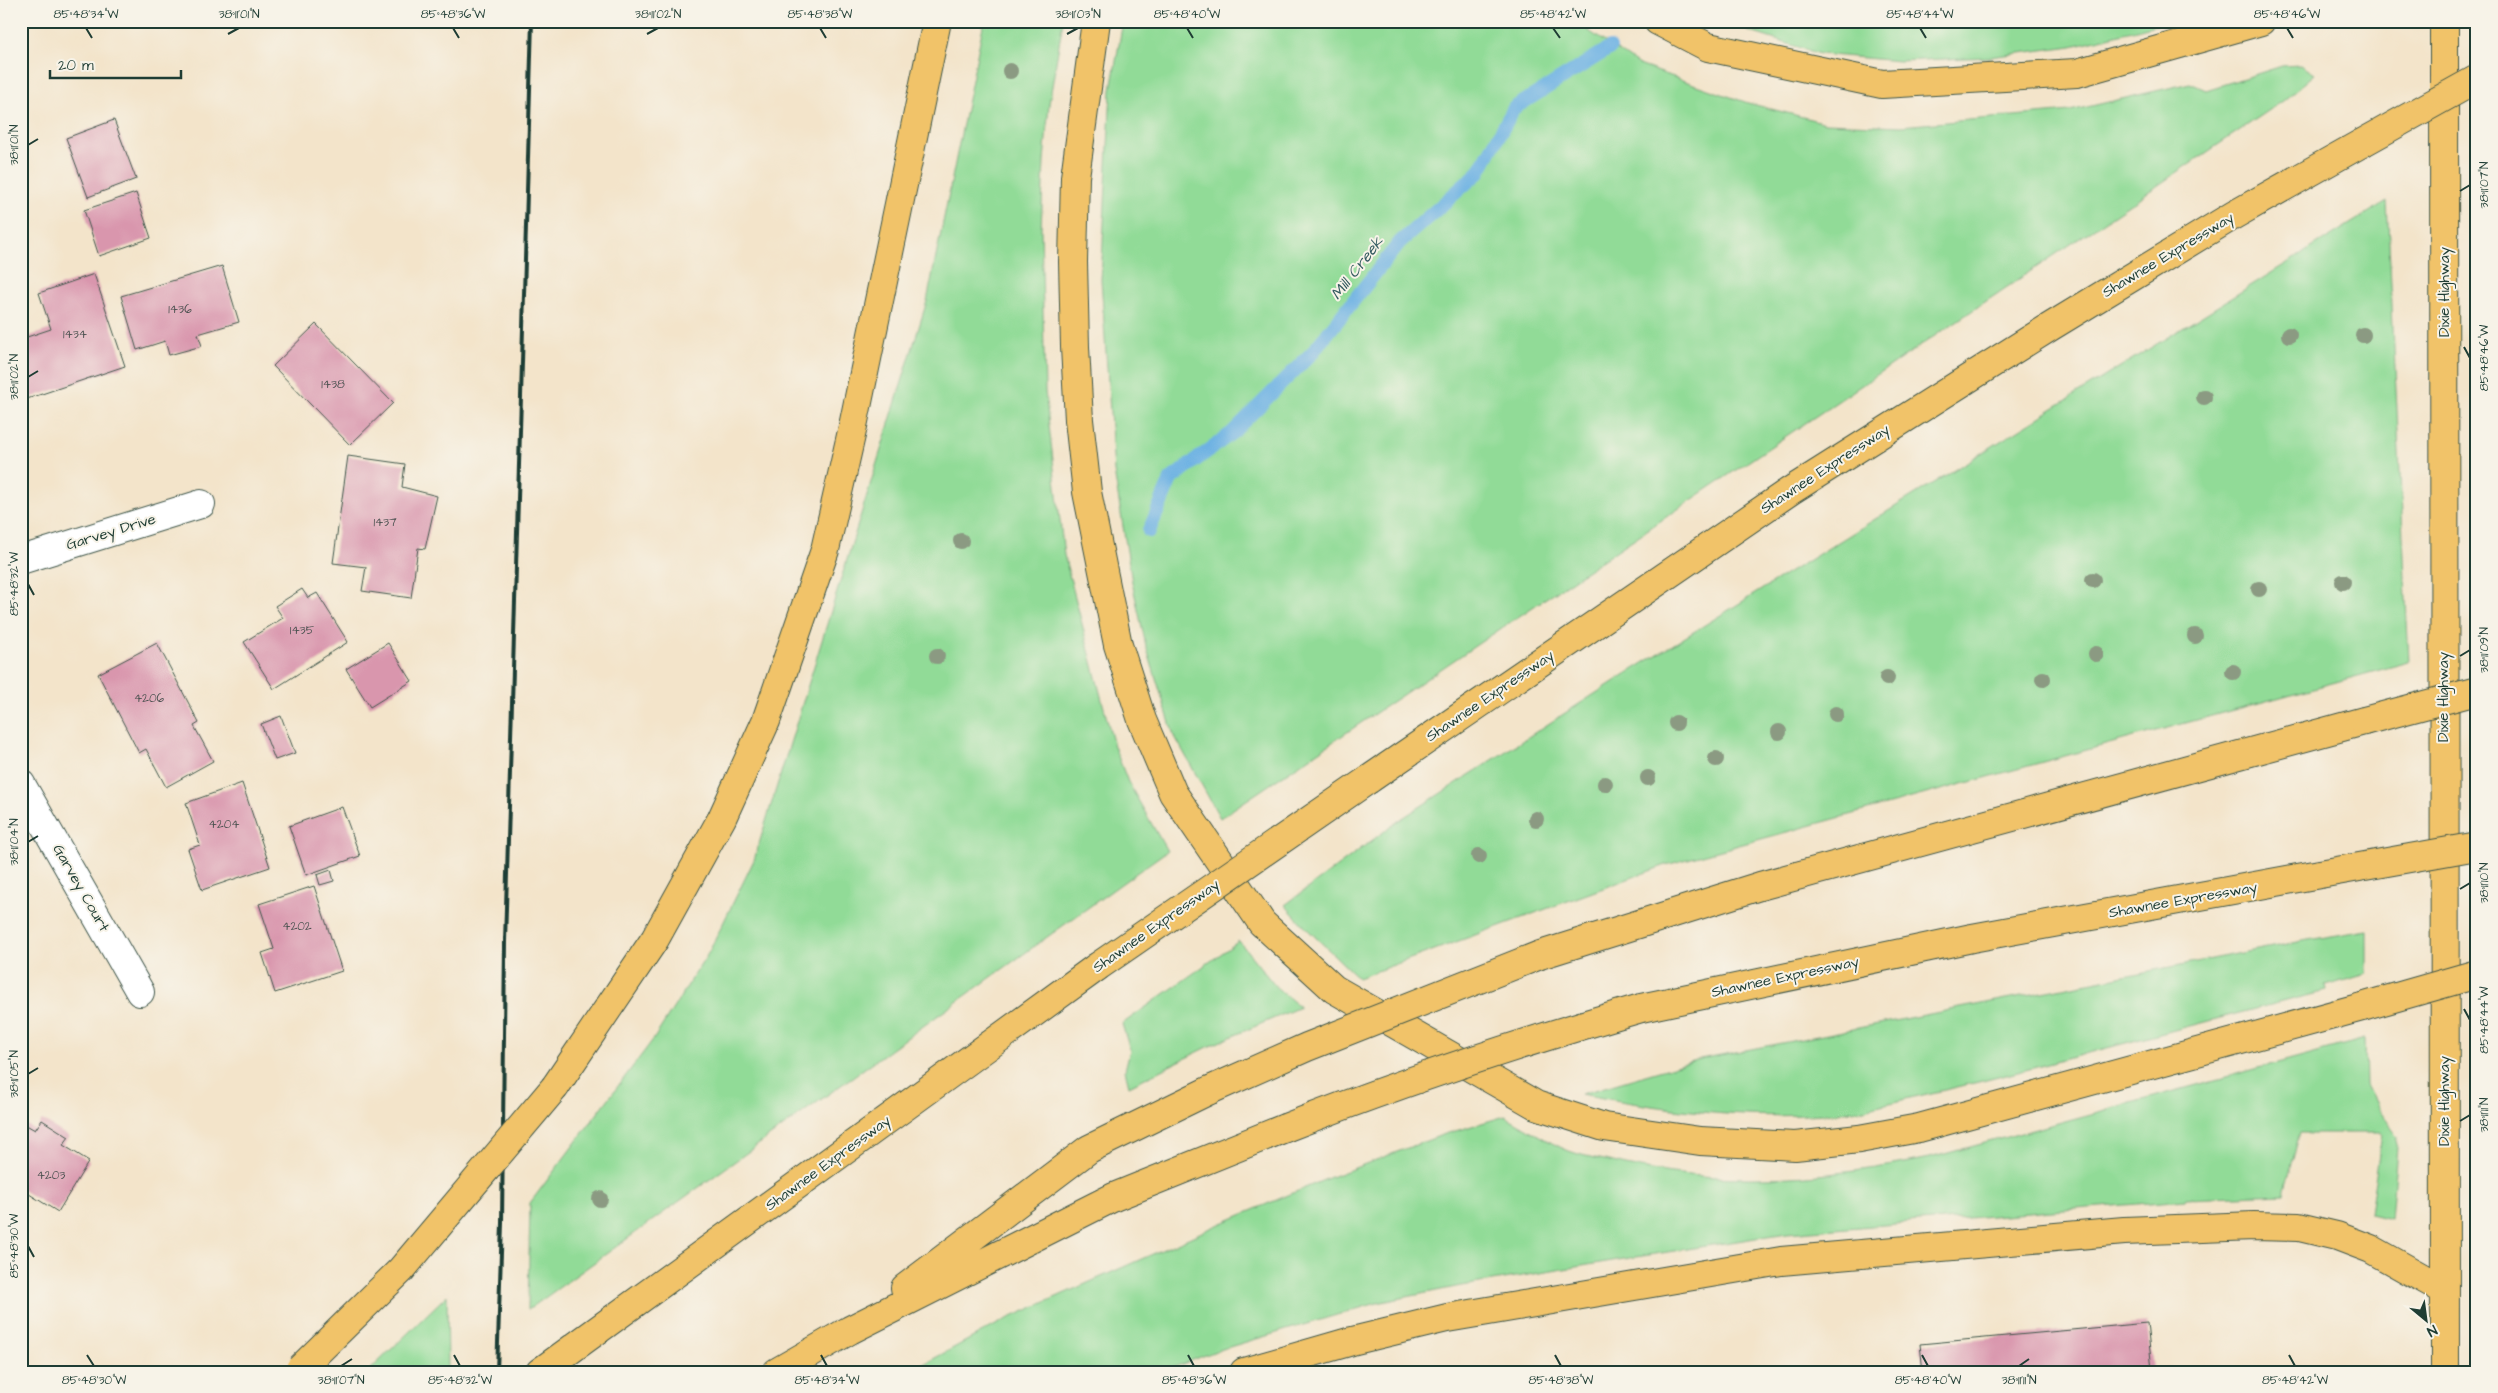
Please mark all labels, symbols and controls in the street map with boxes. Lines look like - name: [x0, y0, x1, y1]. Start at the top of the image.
- text: 85°48'34"W: [53, 6, 119, 23]
- text: 38°11'01"N: [218, 6, 260, 23]
- text: 85°48'36"W: [421, 6, 486, 23]
- text: 38°11'02"N: [635, 6, 682, 23]
- text: 85°48'38"W: [788, 6, 853, 23]
- text: 38°11'03"N: [1055, 6, 1101, 23]
- text: 85°48'40"W: [1154, 6, 1221, 23]
- text: 85°48'42"W: [1520, 6, 1587, 23]
- text: 85°48'44"W: [1886, 6, 1954, 23]
- text: 85°48'46"W: [2254, 6, 2321, 23]
- scale bar: [50, 48, 181, 80]
- text: 20 m: [58, 55, 94, 76]
- text: 38°11'01"N: [6, 124, 23, 166]
- text: 38°11'07"N: [2476, 161, 2493, 208]
- street label: Shawnee Expressway: [2098, 207, 2238, 304]
- water label: Mill Creek: [1325, 231, 1389, 304]
- street label: Dixie Highway: [2434, 247, 2456, 337]
- house number: 1436: [168, 301, 192, 318]
- text: 85°48'46"W: [2476, 324, 2493, 391]
- house number: 1434: [63, 326, 87, 343]
- text: 38°11'02"N: [6, 353, 23, 400]
- house number: 1438: [321, 376, 345, 393]
- street label: Shawnee Expressway: [1756, 419, 1894, 520]
- street label: Garvey Drive: [64, 508, 159, 557]
- house number: 1437: [373, 514, 397, 531]
- text: 85°48'32"W: [6, 551, 23, 616]
- house number: 1435: [290, 622, 315, 639]
- text: 38°11'09"N: [2476, 626, 2493, 673]
- street label: Shawnee Expressway: [1422, 645, 1559, 748]
- street label: Dixie Highway: [2433, 652, 2455, 742]
- house number: 4206: [134, 690, 165, 707]
- house number: 4204: [209, 816, 239, 833]
- text: 38°11'04"N: [6, 818, 23, 866]
- street label: Garvey Court: [47, 841, 114, 936]
- text: 38°11'10"N: [2476, 862, 2493, 904]
- street label: Shawnee Expressway: [1088, 874, 1224, 979]
- street label: Shawnee Expressway: [2107, 877, 2259, 924]
- house number: 4202: [282, 918, 312, 935]
- street label: Shawnee Expressway: [1709, 951, 1861, 1004]
- text: 85°48'44"W: [2476, 986, 2493, 1054]
- text: 38°11'05"N: [6, 1050, 23, 1098]
- street label: Dixie Highway: [2434, 1056, 2456, 1146]
- text: 38°11'11"N: [2476, 1097, 2493, 1132]
- street label: Shawnee Expressway: [761, 1110, 896, 1216]
- house number: 4203: [37, 1167, 65, 1184]
- text: 85°48'30"W: [6, 1213, 23, 1278]
- north arrow: [2400, 1296, 2450, 1346]
- text: N: [2423, 1320, 2441, 1341]
- text: 85°48'30"W: [62, 1372, 127, 1389]
- text: 38°11'07"N: [318, 1372, 365, 1389]
- text: 85°48'32"W: [428, 1372, 493, 1389]
- text: 85°48'34"W: [794, 1372, 860, 1389]
- text: 85°48'36"W: [1162, 1372, 1227, 1389]
- text: 85°48'38"W: [1529, 1372, 1594, 1389]
- text: 85°48'40"W: [1895, 1372, 1962, 1389]
- text: 38°11'11"N: [2002, 1372, 2037, 1389]
- text: 85°48'42"W: [2262, 1372, 2329, 1389]

